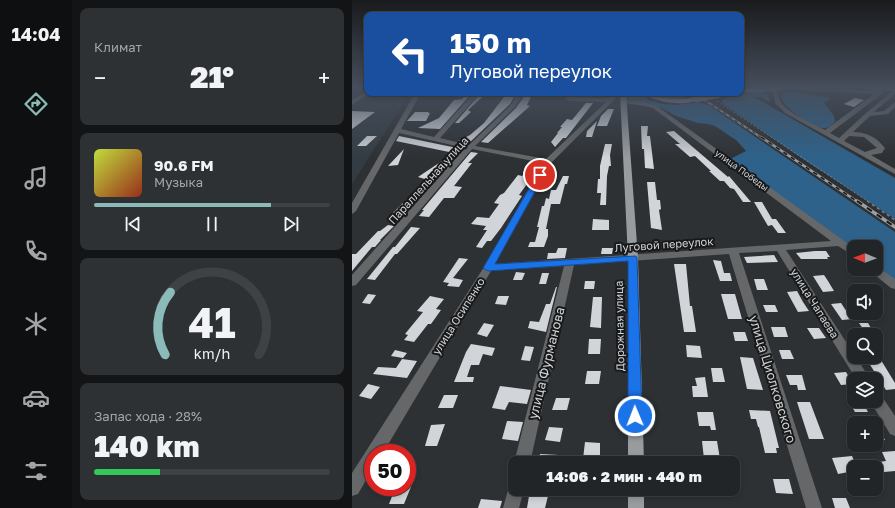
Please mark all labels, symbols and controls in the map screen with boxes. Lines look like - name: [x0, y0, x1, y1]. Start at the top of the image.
- text: 14:04: [11, 23, 61, 45]
- text: 150 m: [450, 26, 531, 59]
- icon: left: [384, 28, 436, 80]
- text: Климат: [94, 39, 142, 55]
- text: 21°: [190, 59, 234, 95]
- text: Луговой переулок: [450, 60, 612, 82]
- text: −: [94, 64, 106, 91]
- text: +: [318, 64, 330, 91]
- icon: directions: [22, 90, 50, 118]
- street label: Параллельная улица: [385, 134, 471, 226]
- street label: улица Победы: [713, 147, 771, 193]
- text: 90.6 FM: [154, 156, 214, 174]
- pin: [523, 158, 557, 192]
- icon: music: [22, 164, 50, 192]
- icon: arrive: [529, 164, 551, 186]
- text: Музыка: [154, 174, 203, 190]
- icon: previous: [122, 213, 144, 235]
- icon: pause: [201, 213, 223, 235]
- icon: next: [280, 213, 302, 235]
- street label: Луговой переулок: [614, 234, 715, 254]
- icon: phone: [22, 237, 50, 265]
- north arrow: [847, 240, 883, 276]
- map controls: [847, 240, 883, 496]
- street label: улица Чапаева: [788, 266, 842, 340]
- street label: улица Осипенко: [429, 275, 487, 357]
- street label: Дорожная улица: [612, 281, 626, 371]
- button: sound: [847, 284, 883, 320]
- text: 41: [188, 296, 236, 346]
- street label: улица Фурманова: [524, 305, 568, 421]
- icon: climate: [22, 310, 50, 338]
- street label: улица Циолковского: [746, 313, 800, 445]
- button: search: [847, 328, 883, 364]
- text: km/h: [194, 344, 230, 361]
- button: layers: [847, 372, 883, 408]
- icon: car: [22, 384, 50, 412]
- position arrow: [614, 395, 656, 437]
- text: Запас хода · 28%: [94, 408, 202, 424]
- button: +: [847, 416, 883, 452]
- text: 140 km: [94, 428, 200, 464]
- speed limit sign: 50: [364, 444, 416, 496]
- icon: filters: [22, 457, 50, 485]
- button: −: [847, 460, 883, 496]
- text: 14:06 · 2 мин · 440 m: [546, 467, 702, 485]

